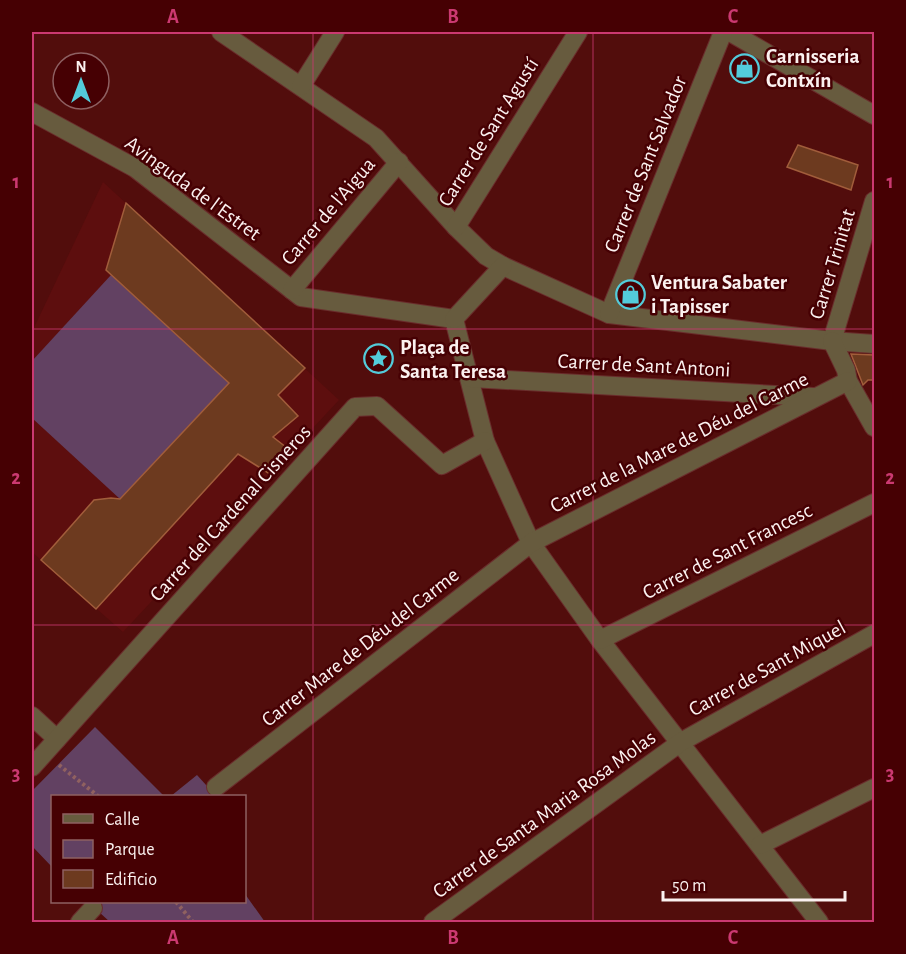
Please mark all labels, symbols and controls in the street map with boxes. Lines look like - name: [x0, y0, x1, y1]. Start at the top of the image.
- text: A: [167, 7, 179, 27]
- text: B: [447, 7, 459, 27]
- text: C: [728, 7, 739, 27]
- place label: Carnisseria Contxín: [766, 46, 860, 91]
- north arrow: [51, 51, 111, 111]
- shop icon: Carnisseria Contxín: [729, 52, 761, 84]
- street label: Carrer de Sant Agustí: [434, 54, 543, 210]
- text: N: [75, 59, 87, 75]
- street label: Carrer de Sant Salvador: [600, 73, 691, 255]
- street label: Avinguda de l'Estret: [121, 132, 265, 245]
- street label: Carrer de l'Aigua: [278, 153, 379, 269]
- text: 1: [12, 172, 20, 192]
- text: 1: [886, 172, 894, 192]
- street label: Carrer Trinitat: [806, 206, 859, 322]
- place label: Ventura Sabater i Tapisser: [651, 272, 788, 317]
- shop icon: Ventura Sabater i Tapisser: [614, 278, 646, 310]
- place label: Plaça de Santa Teresa: [400, 337, 506, 382]
- place icon: Plaça de Santa Teresa: [363, 343, 395, 375]
- street label: Carrer de Sant Antoni: [557, 350, 731, 381]
- street label: Carrer de la Mare de Déu del Carme: [547, 368, 812, 517]
- street label: Carrer del Cardenal Cisneros: [146, 421, 315, 606]
- text: 2: [11, 468, 21, 488]
- text: 2: [885, 468, 895, 488]
- street label: Carrer de Sant Francesc: [639, 500, 815, 603]
- street label: Carrer Mare de Déu del Carme: [258, 564, 463, 731]
- street label: Carrer de Sant Miquel: [685, 617, 849, 720]
- street label: Carrer de Santa Maria Rosa Molas: [429, 727, 660, 902]
- text: 3: [12, 764, 20, 784]
- text: 3: [886, 764, 894, 784]
- legend: [51, 795, 246, 903]
- text: Calle: [105, 811, 140, 829]
- text: Parque: [105, 841, 154, 859]
- scale bar: [663, 864, 844, 902]
- text: Edificio: [105, 871, 157, 889]
- text: 50 m: [672, 877, 706, 895]
- text: A: [167, 928, 179, 948]
- text: B: [447, 928, 459, 948]
- text: C: [728, 928, 739, 948]

